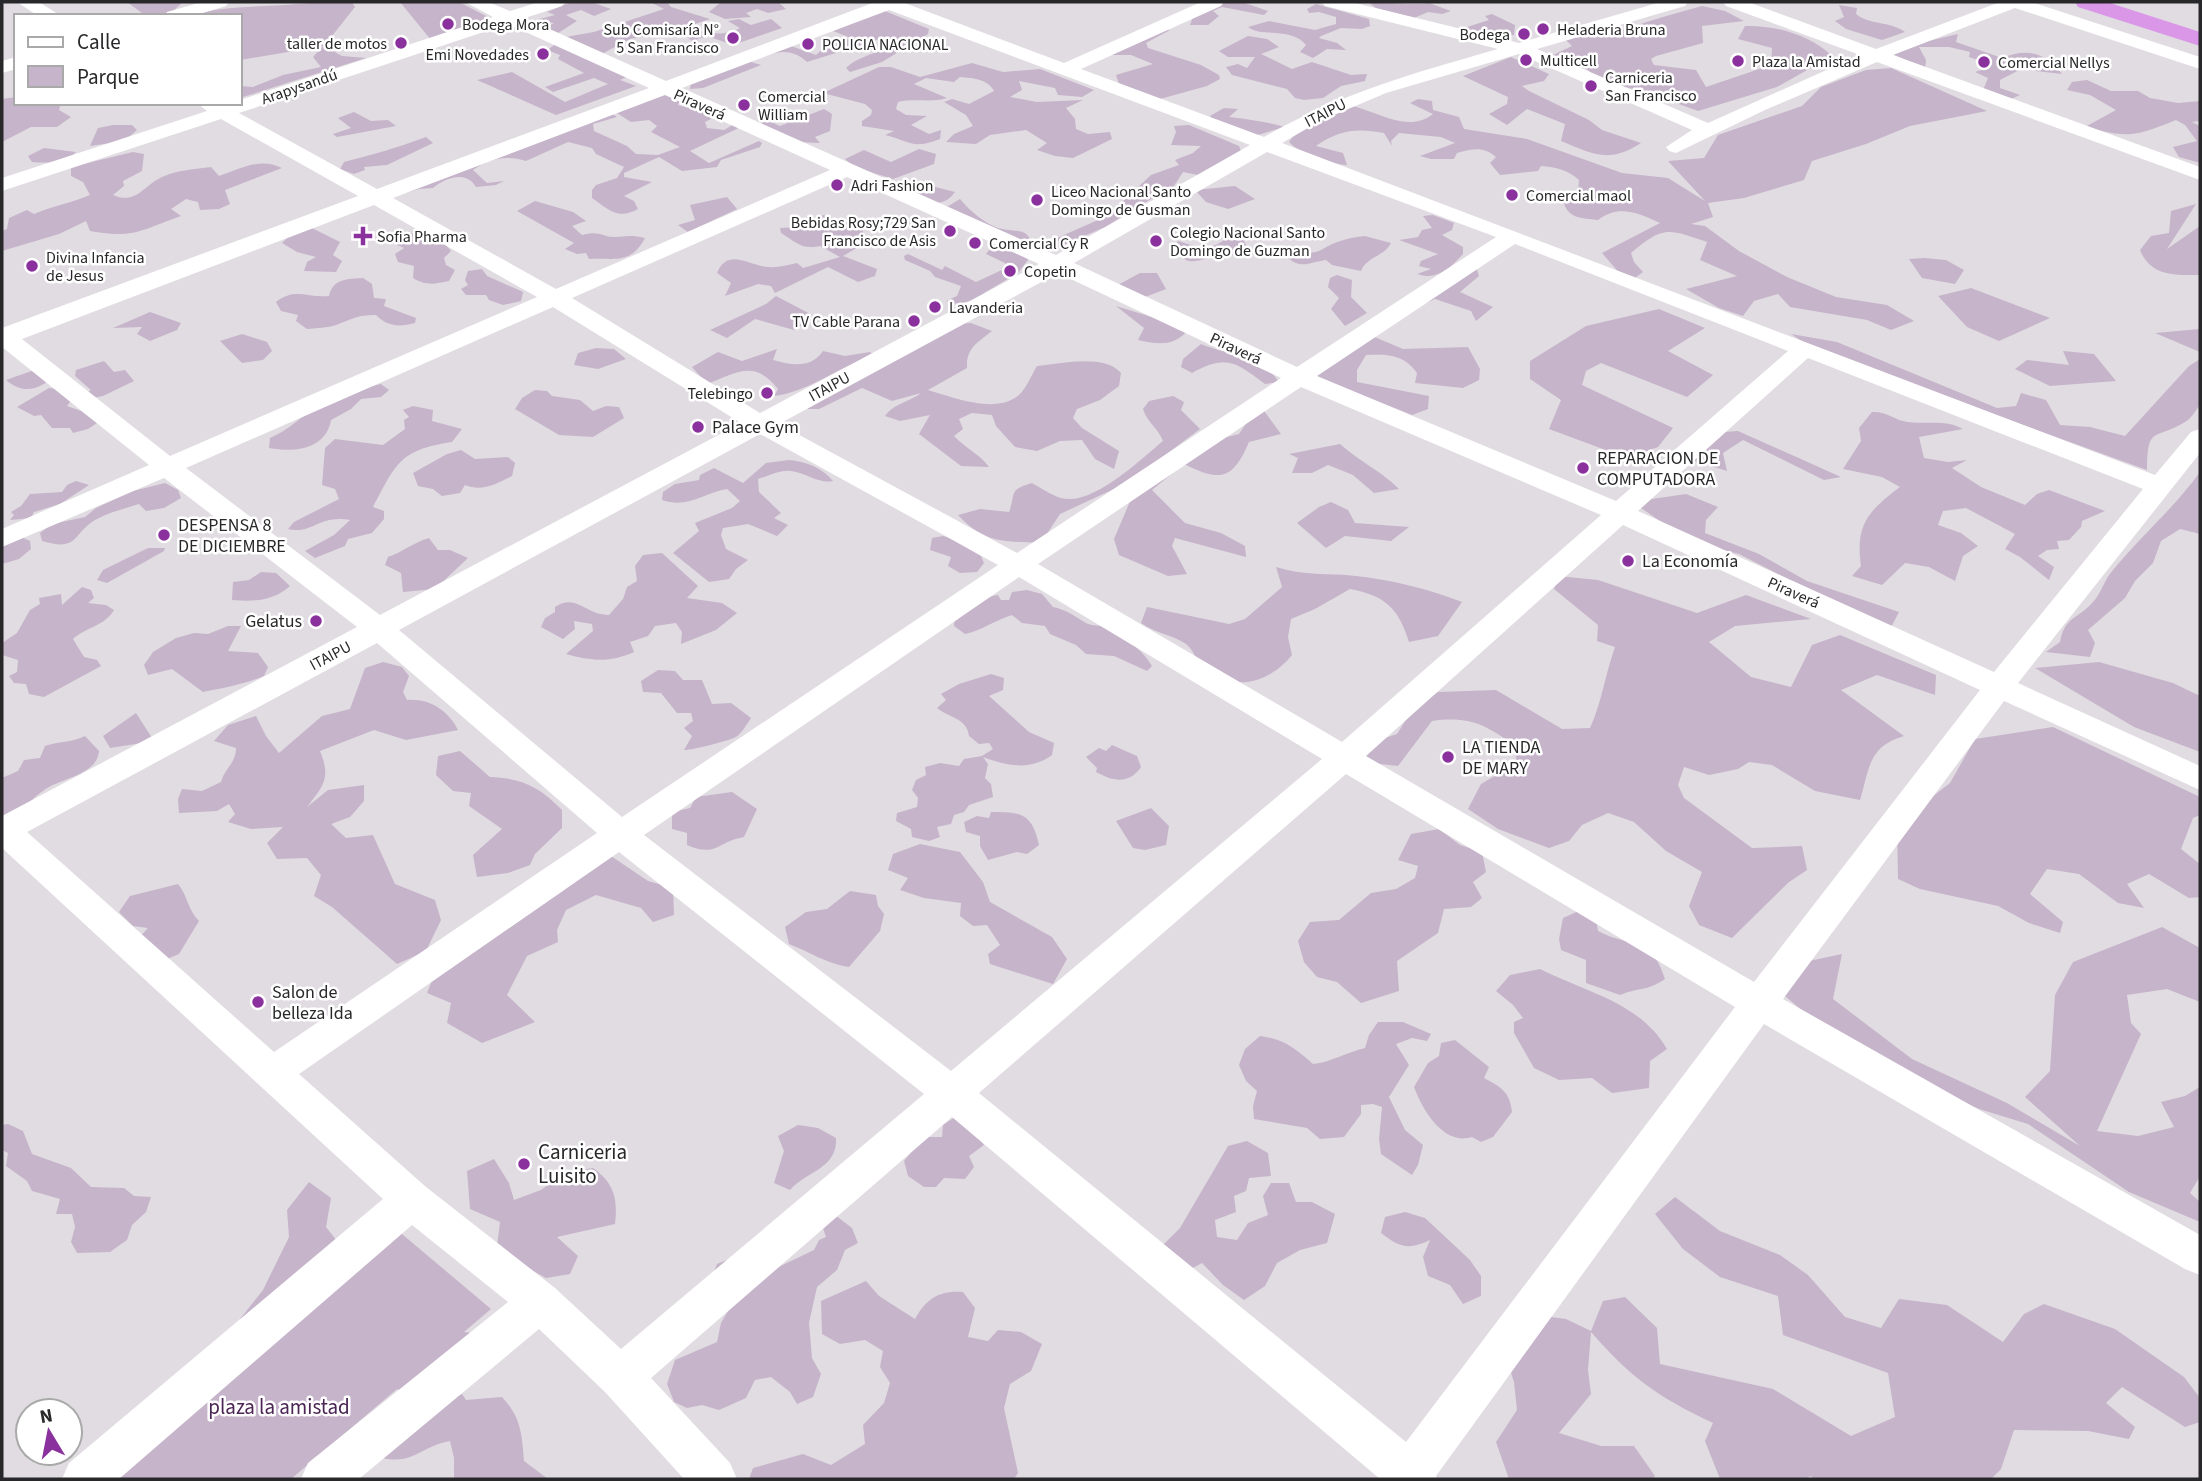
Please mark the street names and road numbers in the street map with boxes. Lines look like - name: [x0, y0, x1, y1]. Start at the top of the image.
- street label: Arapysandú: [258, 64, 340, 110]
- street label: Piraverá: [670, 84, 729, 126]
- street label: ITAIPU: [1301, 93, 1350, 133]
- street label: Piraverá: [1206, 327, 1265, 370]
- street label: ITAIPU: [805, 366, 854, 407]
- street label: Piraverá: [1764, 572, 1823, 614]
- street label: ITAIPU: [306, 636, 355, 676]

